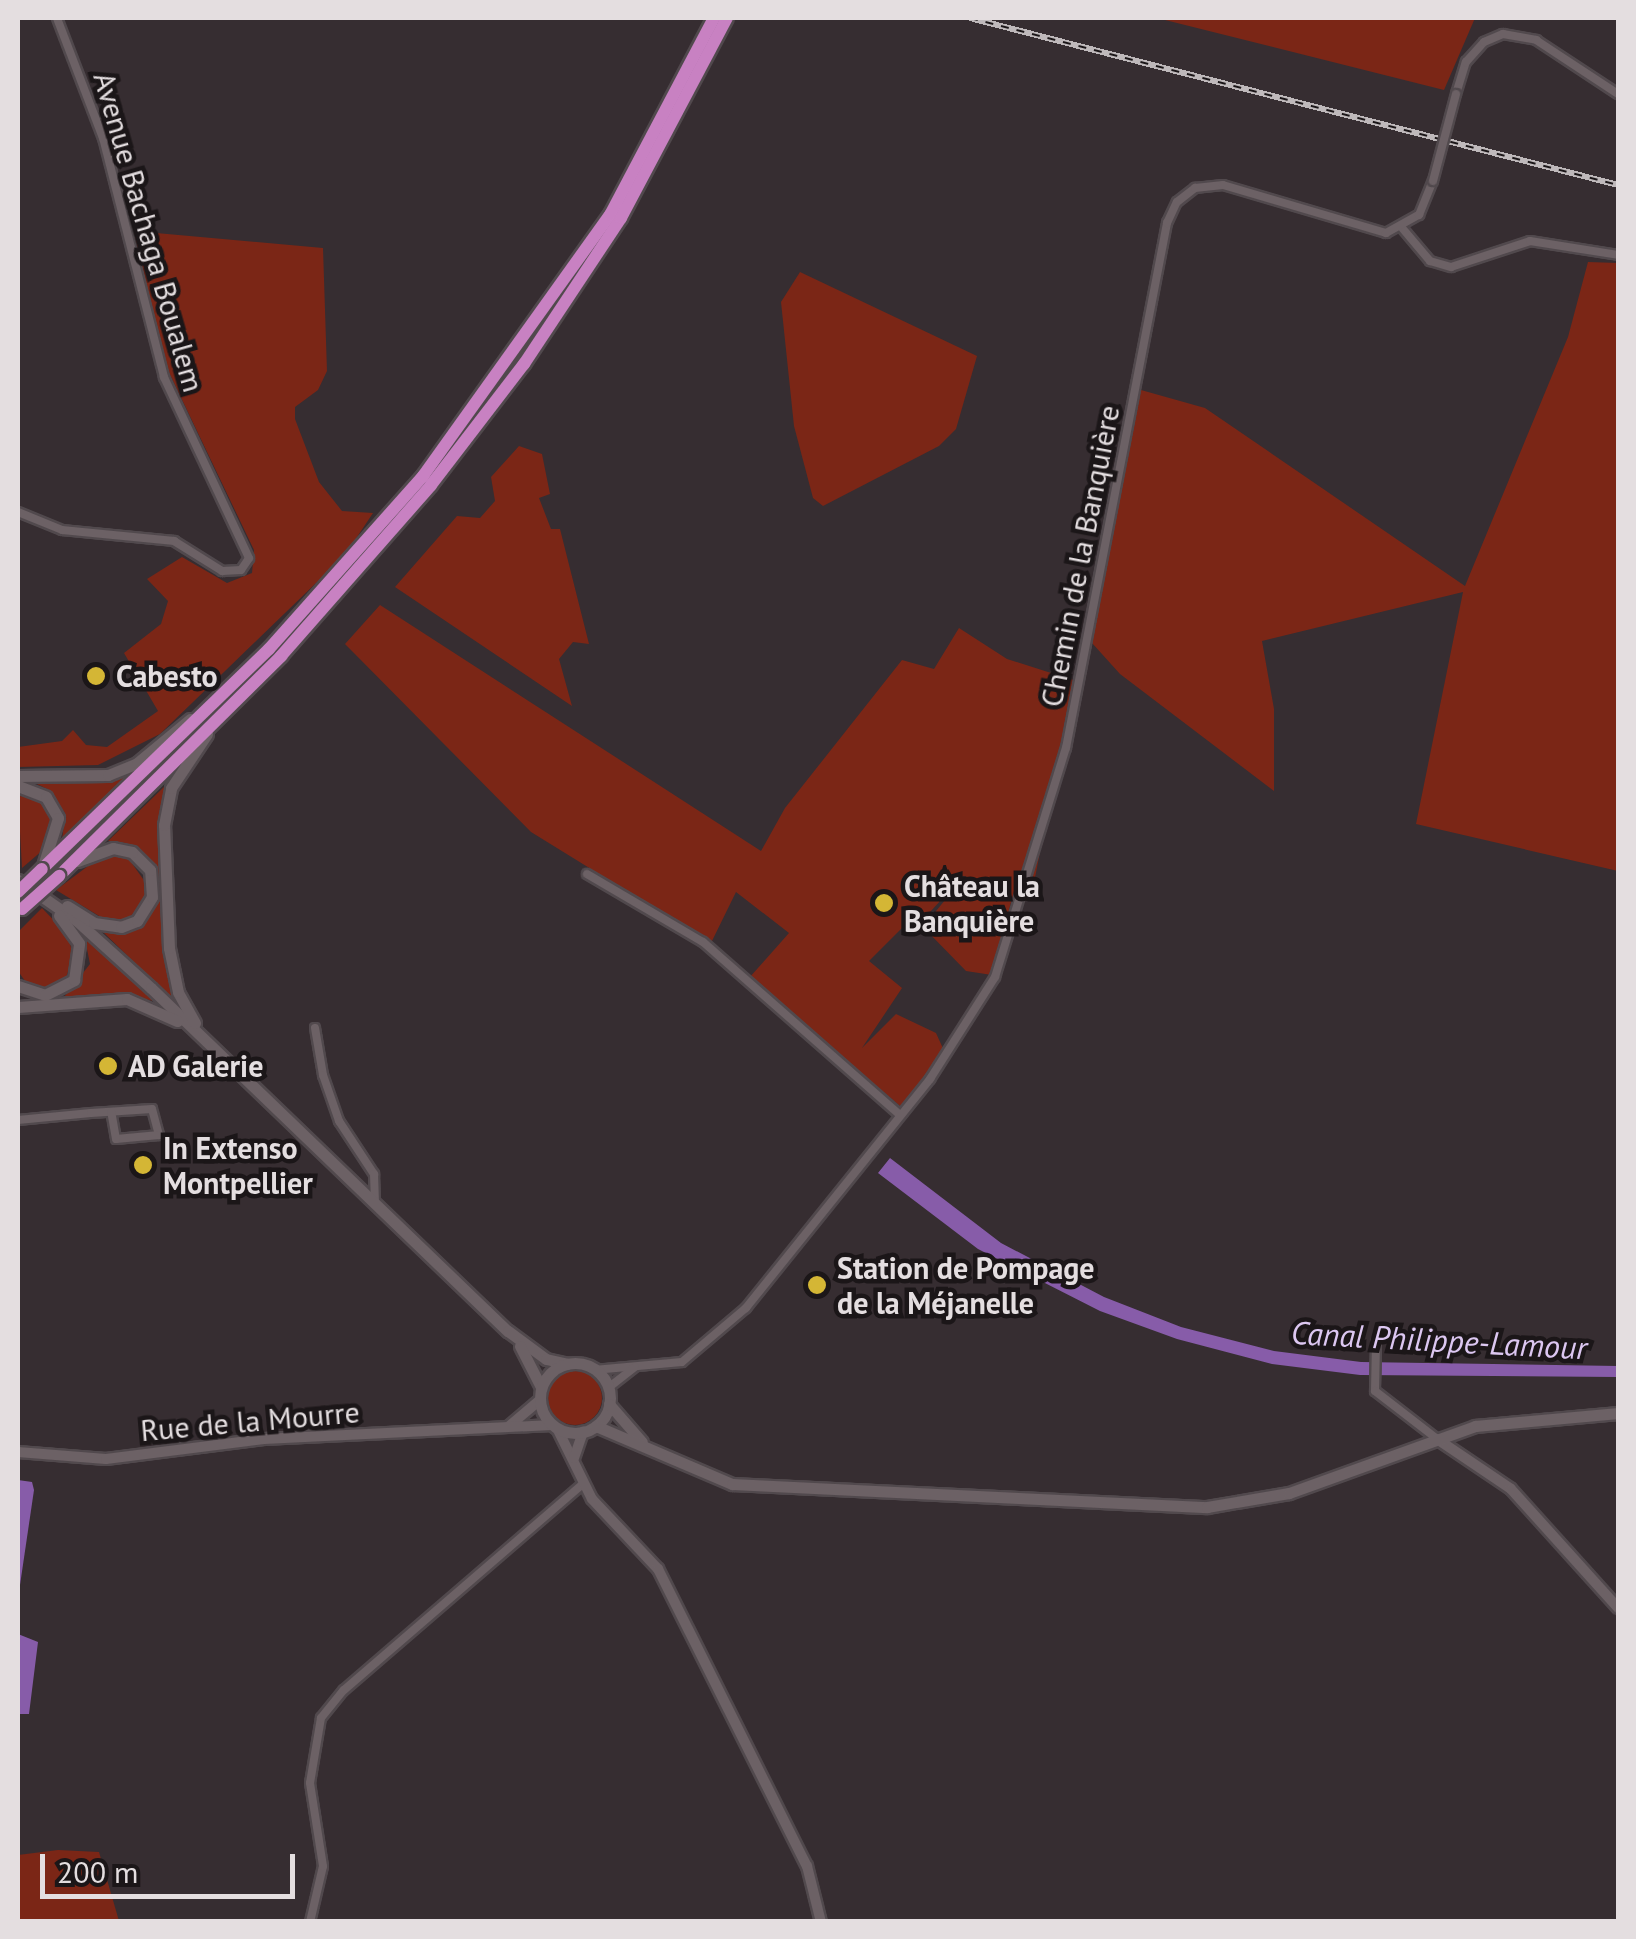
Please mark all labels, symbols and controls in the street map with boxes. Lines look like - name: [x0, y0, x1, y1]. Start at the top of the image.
- street label: Avenue Bachaga Boualem: [86, 68, 212, 396]
- street label: Chemin de la Banquière: [1033, 402, 1127, 710]
- place label: Cabesto: [116, 658, 218, 694]
- marker: Cabesto: [85, 665, 107, 687]
- place label: Château la Banquière: [904, 868, 1040, 938]
- marker: Château la Banquière: [873, 892, 895, 914]
- place label: AD Galerie: [128, 1048, 264, 1084]
- marker: AD Galerie: [97, 1055, 119, 1077]
- place label: In Extenso Montpellier: [163, 1130, 313, 1200]
- marker: In Extenso Montpellier: [132, 1154, 154, 1176]
- place label: Station de Pompage de la Méjanelle: [837, 1250, 1095, 1320]
- marker: Station de Pompage de la Méjanelle: [806, 1274, 828, 1296]
- water label: Canal Philippe-Lamour: [1290, 1313, 1588, 1367]
- street label: Rue de la Mourre: [139, 1393, 361, 1449]
- scale bar: [45, 1834, 300, 1896]
- text: 200 m: [57, 1852, 138, 1891]

